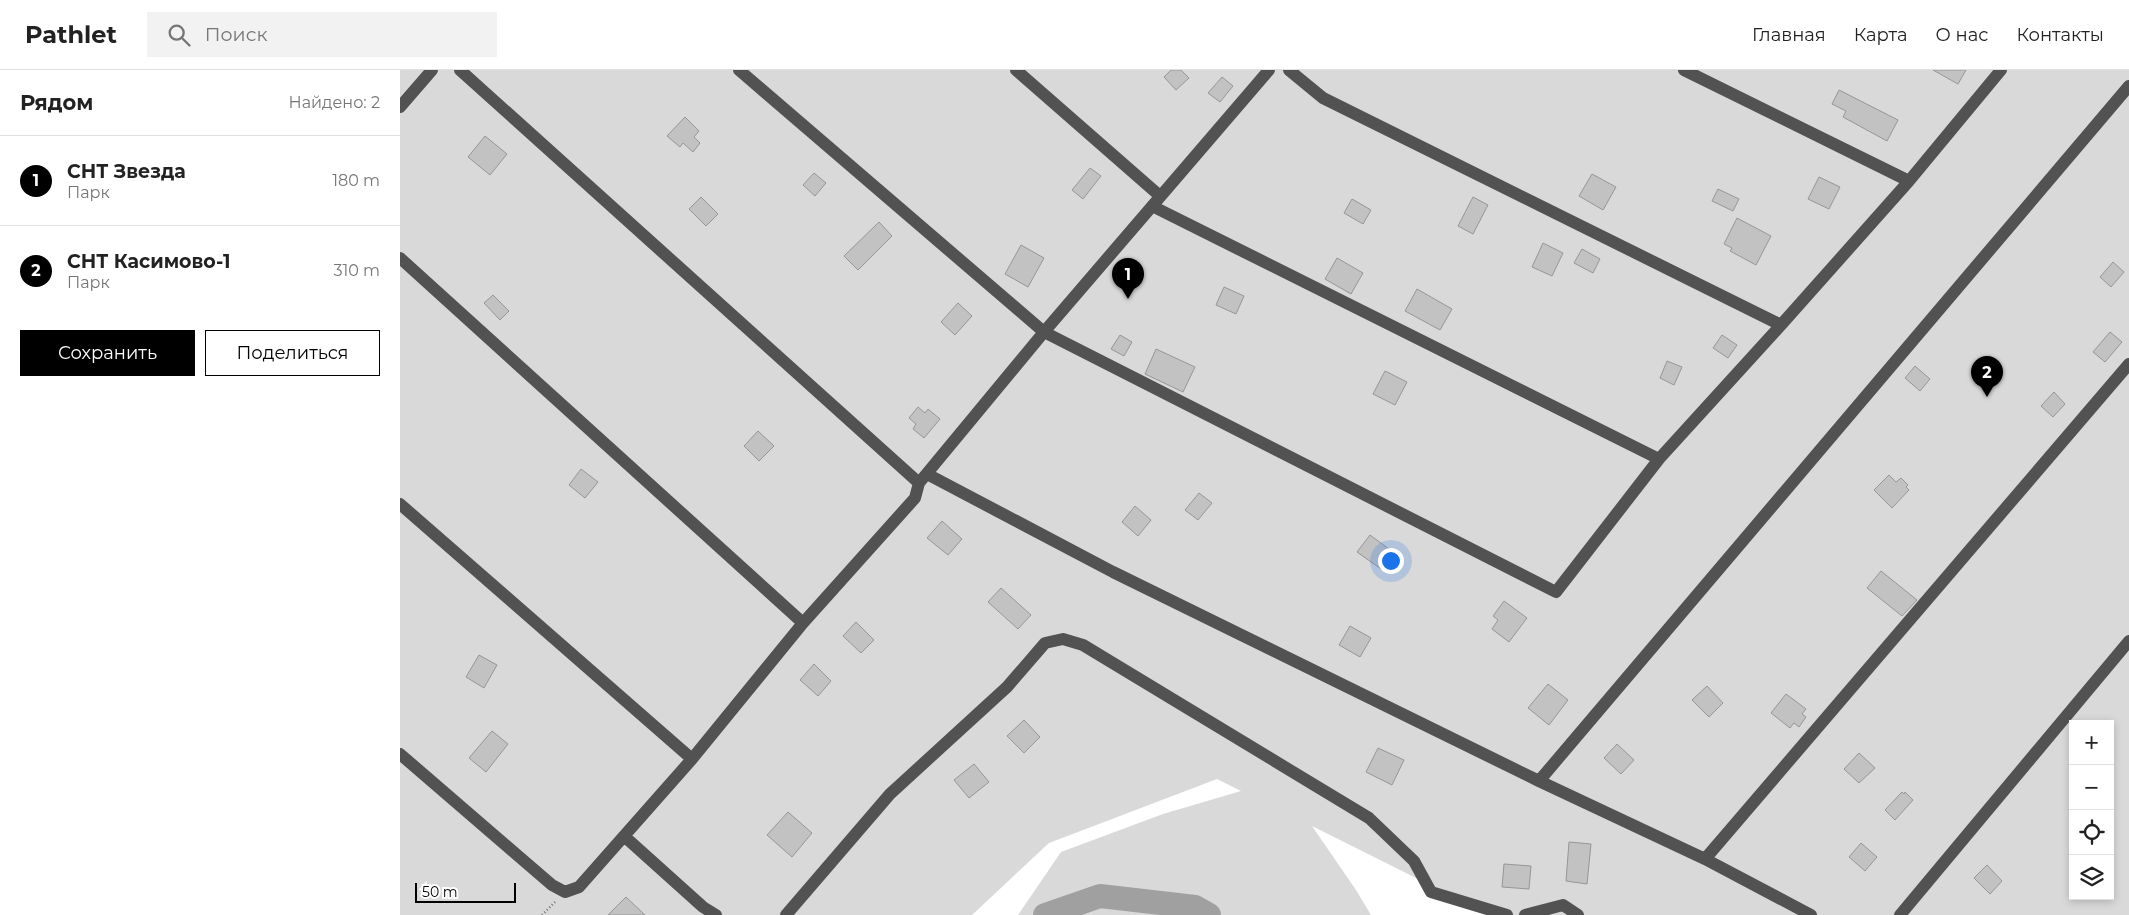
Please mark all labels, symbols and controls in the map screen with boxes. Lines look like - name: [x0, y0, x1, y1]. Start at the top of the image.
- search box: [147, 12, 497, 57]
- text: Pathlet: [25, 20, 117, 49]
- icon: search: [165, 21, 193, 49]
- text: Поиск: [205, 23, 267, 46]
- text: Главная: [1752, 24, 1826, 46]
- text: Карта: [1854, 24, 1908, 46]
- text: О нас: [1936, 24, 1988, 46]
- text: Контакты: [2016, 24, 2104, 46]
- text: Рядом: [20, 90, 93, 115]
- text: Найдено: 2: [289, 93, 380, 112]
- text: СНТ Звезда: [67, 160, 186, 183]
- text: 1: [33, 171, 39, 190]
- text: 180 m: [332, 171, 380, 190]
- text: Парк: [67, 183, 110, 202]
- text: СНТ Касимово-1: [67, 250, 230, 273]
- pin: 1: [1112, 258, 1144, 299]
- text: 2: [31, 261, 41, 280]
- text: 310 m: [333, 261, 380, 280]
- text: Парк: [67, 273, 110, 292]
- button: Сохранить: [20, 330, 195, 376]
- button: Поделиться: [205, 330, 380, 376]
- pin: 2: [1971, 356, 2003, 397]
- your location: [1378, 548, 1404, 574]
- map controls: [2069, 720, 2114, 900]
- button: +: [2069, 720, 2114, 765]
- button: −: [2069, 765, 2114, 810]
- button: locate: [2069, 810, 2114, 855]
- button: layers: [2069, 855, 2114, 900]
- scale bar: [415, 880, 516, 903]
- text: 50 m: [422, 883, 458, 901]

